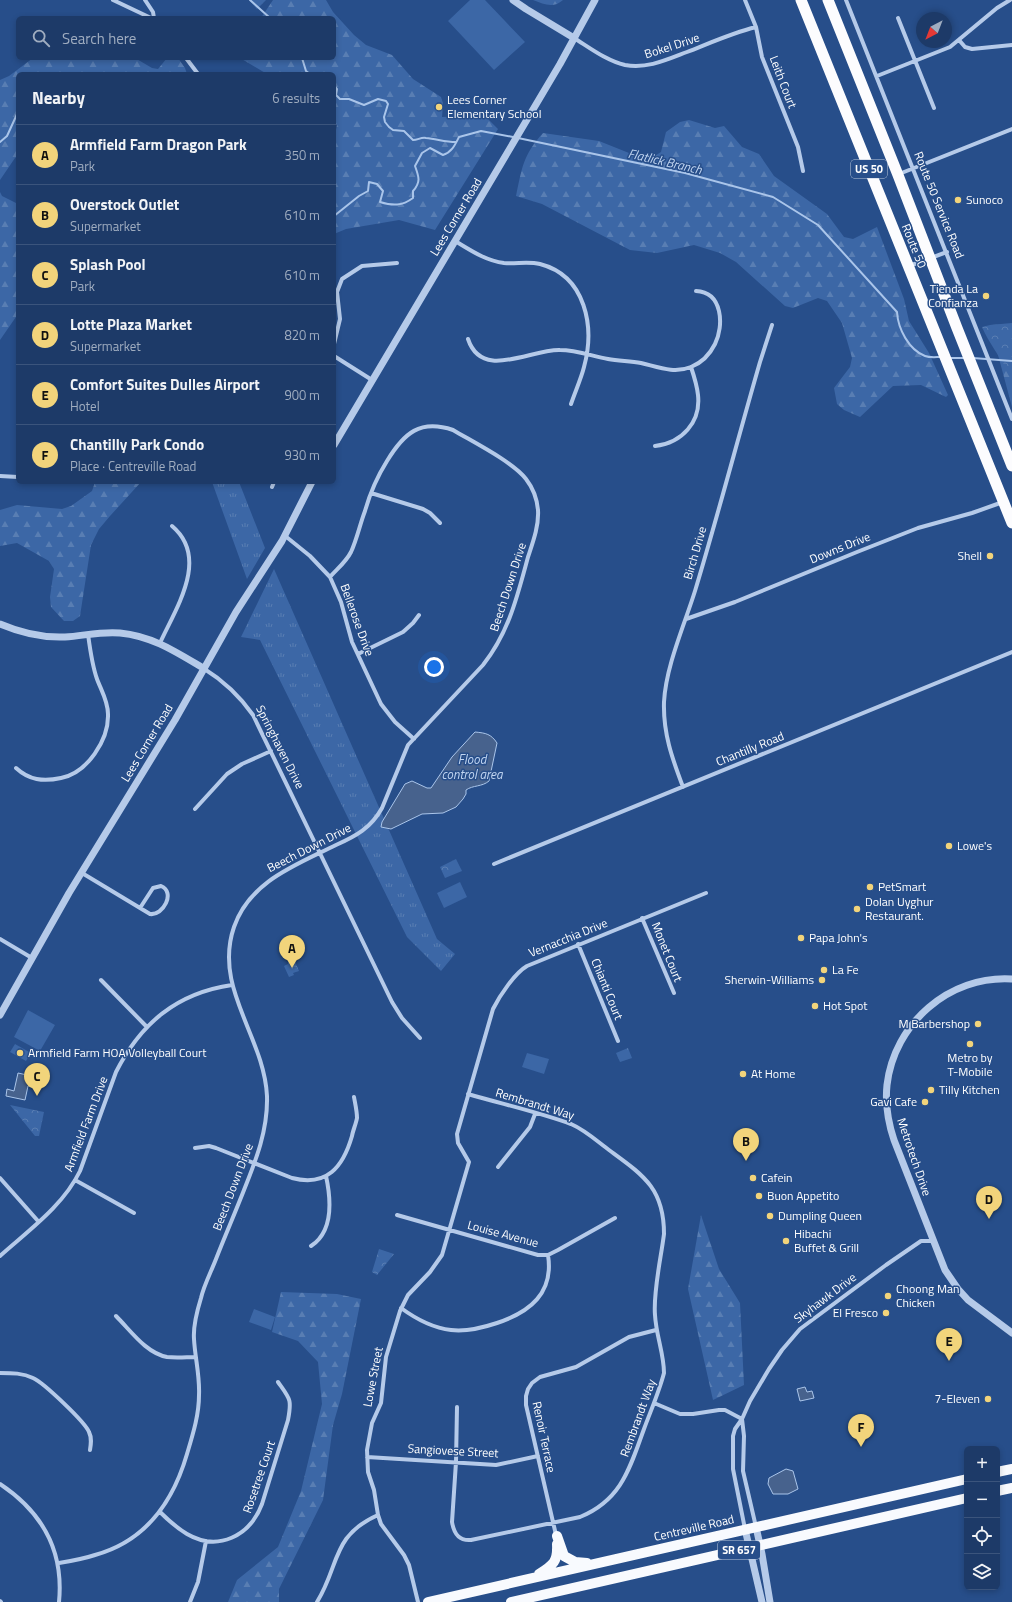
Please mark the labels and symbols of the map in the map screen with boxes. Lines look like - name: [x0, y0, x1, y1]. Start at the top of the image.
- north arrow: [916, 12, 952, 48]
- street label: Bokel Drive: [642, 28, 702, 63]
- street label: Leith Court: [765, 53, 802, 112]
- place label: Lees Corner Elementary School: [447, 90, 541, 123]
- marker: Lees Corner Elementary School: [434, 102, 444, 112]
- water label: Flatlick Branch: [626, 143, 704, 179]
- street label: Route 50 Service Road: [911, 149, 967, 261]
- road number: US 50: [851, 160, 887, 178]
- street label: Lees Corner Road: [425, 174, 486, 259]
- place label: Sunoco: [966, 190, 1003, 209]
- marker: Sunoco: [953, 195, 963, 205]
- street label: Route 50: [899, 222, 929, 270]
- place label: Tienda La Confianza: [928, 279, 978, 312]
- marker: Tienda La Confianza: [981, 291, 991, 301]
- street label: Birch Drive: [678, 524, 711, 582]
- street label: Downs Drive: [807, 527, 873, 568]
- street label: Beech Down Drive: [484, 540, 531, 634]
- place label: Shell: [957, 546, 982, 565]
- marker: Shell: [985, 551, 995, 561]
- street label: Bellerose Drive: [336, 581, 379, 659]
- your location: [424, 657, 444, 677]
- street label: Lees Corner Road: [116, 700, 177, 785]
- street label: Springhaven Drive: [251, 702, 310, 792]
- street label: Chantilly Road: [713, 726, 787, 771]
- water label: Flood control area: [441, 749, 504, 784]
- street label: Beech Down Drive: [263, 818, 354, 877]
- place label: Lowe's: [957, 836, 992, 855]
- marker: Lowe's: [944, 841, 954, 851]
- place label: PetSmart: [878, 877, 927, 896]
- marker: PetSmart: [865, 882, 875, 892]
- place label: Dolan Uyghur Restaurant.: [865, 892, 934, 925]
- marker: Dolan Uyghur Restaurant.: [852, 904, 862, 914]
- street label: Vernacchia Drive: [525, 913, 610, 962]
- street label: Monet Court: [647, 919, 688, 985]
- place label: Papa John's: [809, 928, 868, 947]
- marker: Papa John's: [796, 933, 806, 943]
- pin: A: [279, 935, 305, 968]
- street label: Chianti Court: [586, 955, 629, 1023]
- place label: La Fe: [832, 960, 859, 979]
- marker: La Fe: [819, 965, 829, 975]
- place label: Sherwin-Williams: [725, 970, 814, 989]
- marker: Sherwin-Williams: [817, 975, 827, 985]
- place label: Hot Spot: [823, 996, 868, 1015]
- marker: Hot Spot: [810, 1001, 820, 1011]
- place label: M Barbershop: [899, 1014, 970, 1033]
- marker: M Barbershop: [973, 1019, 983, 1029]
- marker: Metro by T-Mobile: [965, 1039, 975, 1049]
- place label: Armfield Farm HOA Volleyball Court: [28, 1043, 207, 1062]
- marker: Armfield Farm HOA Volleyball Court: [15, 1048, 25, 1058]
- place label: Metro by T-Mobile: [947, 1048, 993, 1081]
- pin: C: [24, 1063, 50, 1096]
- place label: At Home: [751, 1064, 795, 1083]
- marker: At Home: [738, 1069, 748, 1079]
- street label: Armfield Farm Drive: [59, 1073, 112, 1174]
- place label: Tilly Kitchen: [939, 1080, 1000, 1099]
- street label: Rembrandt Way: [493, 1082, 577, 1125]
- marker: Tilly Kitchen: [926, 1085, 936, 1095]
- place label: Gavi Cafe: [870, 1092, 917, 1111]
- marker: Gavi Cafe: [920, 1097, 930, 1107]
- street label: Metrotech Drive: [892, 1115, 937, 1198]
- pin: B: [733, 1128, 759, 1161]
- street label: Beech Down Drive: [207, 1140, 258, 1233]
- place label: Cafein: [761, 1168, 793, 1187]
- marker: Cafein: [748, 1173, 758, 1183]
- place label: Buon Appetito: [767, 1186, 839, 1205]
- pin: D: [976, 1186, 1002, 1219]
- marker: Buon Appetito: [754, 1191, 764, 1201]
- place label: Dumpling Queen: [778, 1206, 862, 1225]
- marker: Dumpling Queen: [765, 1211, 775, 1221]
- street label: Louise Avenue: [465, 1215, 541, 1252]
- place label: Hibachi Buffet & Grill: [794, 1224, 859, 1257]
- marker: Hibachi Buffet & Grill: [781, 1236, 791, 1246]
- street label: Skyhawk Drive: [789, 1268, 860, 1328]
- place label: Choong Man Chicken: [896, 1279, 959, 1312]
- marker: Choong Man Chicken: [883, 1291, 893, 1301]
- place label: El Fresco: [833, 1303, 878, 1322]
- marker: El Fresco: [881, 1308, 891, 1318]
- pin: E: [936, 1328, 962, 1361]
- street label: Lowe Street: [357, 1345, 388, 1409]
- street label: Rembrandt Way: [615, 1376, 660, 1459]
- place label: 7-Eleven: [934, 1389, 980, 1408]
- marker: 7-Eleven: [983, 1394, 993, 1404]
- street label: Renoir Terrace: [528, 1400, 561, 1474]
- pin: F: [848, 1414, 874, 1447]
- street label: Rosetree Court: [237, 1437, 280, 1516]
- street label: Sangiovese Street: [407, 1439, 500, 1462]
- street label: Centreville Road: [652, 1509, 736, 1546]
- road number: SR 657: [718, 1541, 760, 1559]

